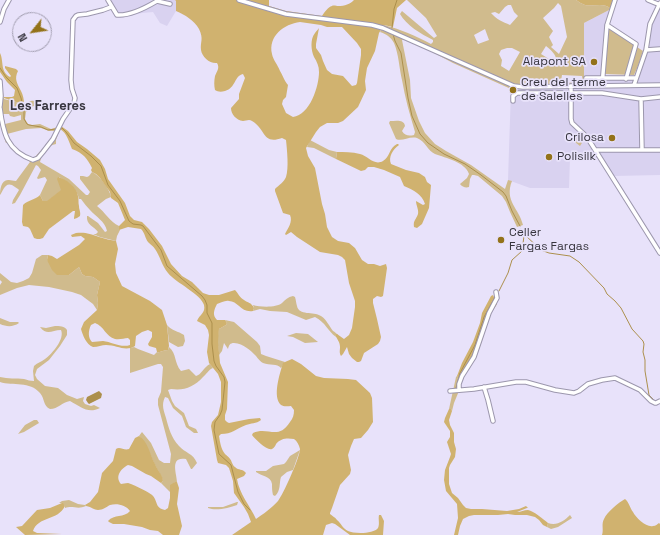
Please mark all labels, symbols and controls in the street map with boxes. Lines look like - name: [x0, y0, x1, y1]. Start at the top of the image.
- north arrow: [12, 12, 52, 52]
- text: N: [15, 31, 30, 44]
- place label: Alapont SA: [523, 55, 586, 69]
- marker: Alapont SA: [589, 57, 599, 67]
- place label: Creu del terme de Salelles: [521, 76, 606, 104]
- marker: Creu del terme de Salelles: [508, 85, 518, 95]
- district label: Les Farreres: [10, 98, 86, 114]
- place label: Crilosa: [565, 131, 604, 145]
- marker: Crilosa: [607, 133, 617, 143]
- place label: Polisilk: [557, 150, 596, 164]
- marker: Polisilk: [544, 152, 554, 162]
- place label: Celler Fargas Fargas: [509, 226, 589, 254]
- marker: Celler Fargas Fargas: [496, 235, 506, 245]

